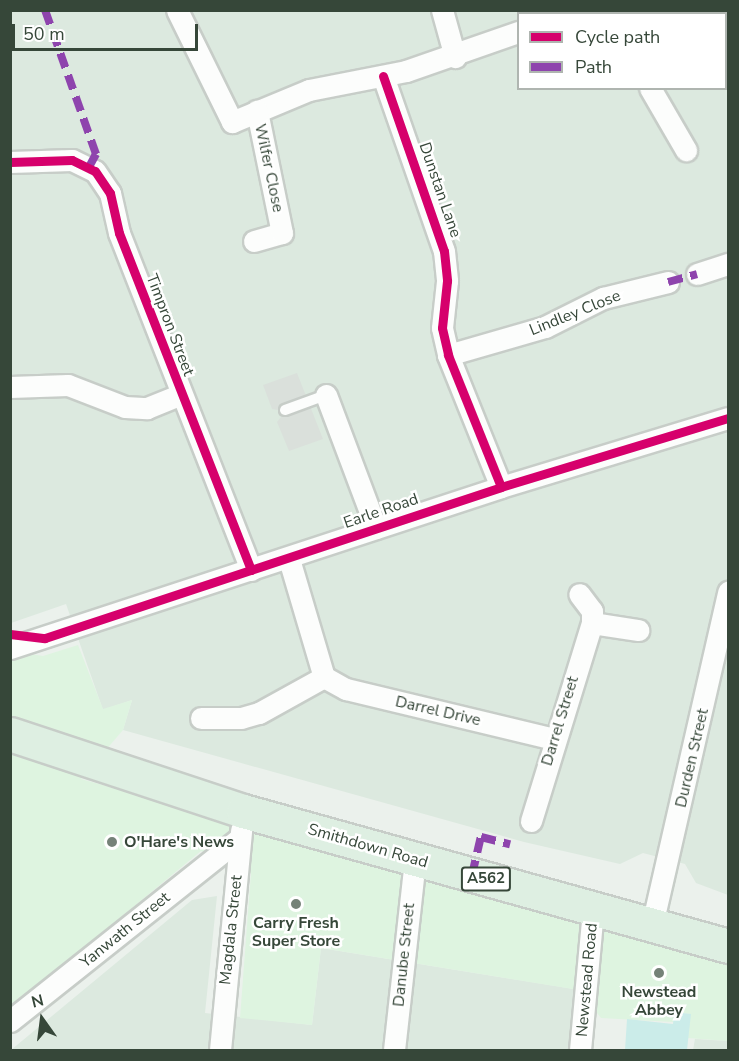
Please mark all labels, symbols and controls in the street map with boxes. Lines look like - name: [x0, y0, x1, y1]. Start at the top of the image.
- scale bar: [15, 12, 201, 50]
- legend: [517, 12, 727, 90]
- text: 50 m: [23, 22, 65, 46]
- text: Cycle path: [575, 25, 660, 49]
- text: Path: [575, 55, 612, 79]
- street label: Wilfer Close: [250, 122, 288, 214]
- street label: Dunstan Lane: [415, 140, 465, 240]
- street label: Timpron Street: [142, 271, 198, 379]
- street label: Lindley Close: [527, 286, 623, 340]
- street label: Earle Road: [341, 489, 421, 533]
- street label: Darrel Street: [537, 674, 583, 768]
- street label: Darrel Drive: [393, 692, 483, 730]
- street label: Durden Street: [671, 707, 713, 809]
- street label: Smithdown Road: [306, 820, 430, 872]
- place label: O'Hare's News: [124, 832, 234, 852]
- marker: O'Hare's News: [105, 835, 119, 849]
- road number: A562: [460, 867, 512, 891]
- street label: Magdala Street: [216, 874, 246, 986]
- street label: Yanwath Street: [76, 888, 174, 972]
- marker: Carry Fresh Super Store: [289, 897, 303, 911]
- street label: Danube Street: [389, 902, 419, 1008]
- place label: Carry Fresh Super Store: [252, 913, 340, 951]
- street label: Newstead Road: [572, 922, 602, 1038]
- marker: Newstead Abbey: [652, 966, 666, 980]
- place label: Newstead Abbey: [622, 982, 696, 1020]
- north arrow: [12, 989, 72, 1049]
- text: N: [29, 989, 46, 1014]

